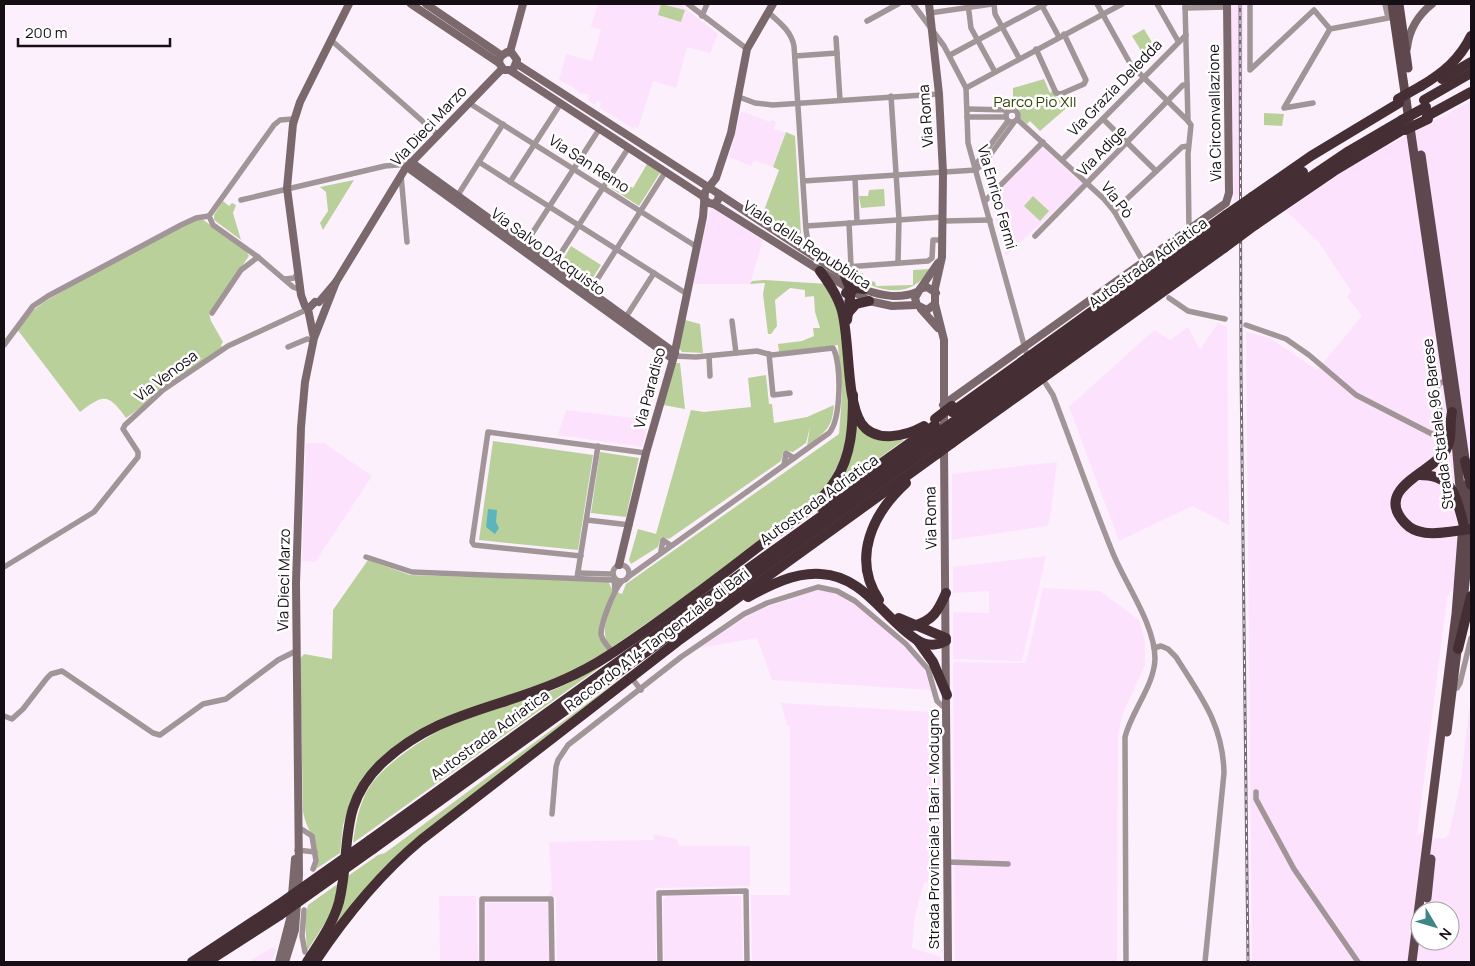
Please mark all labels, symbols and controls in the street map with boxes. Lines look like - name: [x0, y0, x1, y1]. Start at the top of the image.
- scale bar: [18, 15, 170, 47]
- text: 200 m: [25, 22, 68, 43]
- street label: Via Grazia Deledda: [1063, 34, 1167, 141]
- street label: Via Circonvallazione: [1203, 44, 1226, 182]
- street label: Via Dieci Marzo: [386, 81, 472, 171]
- street label: Via Roma: [913, 84, 938, 148]
- park label: Parco Pio XII: [994, 91, 1076, 112]
- street label: Via Adige: [1072, 120, 1131, 181]
- street label: Via San Remo: [545, 130, 634, 198]
- street label: Via Enrico Fermi: [973, 142, 1022, 251]
- street label: Via Pò: [1096, 177, 1139, 223]
- street label: Viale della Repubblica: [739, 195, 875, 294]
- street label: Via Salvo D'Acquisto: [487, 203, 610, 300]
- street label: Autostrada Adriatica: [1084, 212, 1211, 313]
- street label: Strada Statale 96 Barese: [1417, 337, 1458, 511]
- street label: Via Venosa: [130, 345, 202, 406]
- street label: Via Paradiso: [629, 345, 670, 431]
- street label: Autostrada Adriatica: [755, 449, 882, 550]
- street label: Via Roma: [919, 486, 942, 550]
- street label: Via Dieci Marzo: [272, 528, 295, 632]
- street label: Raccordo A14-Tangenziale di Bari: [560, 563, 753, 716]
- street label: Autostrada Adriatica: [426, 684, 553, 785]
- street label: Strada Provinciale 1 Bari - Modugno: [923, 709, 944, 949]
- north arrow: [1410, 901, 1460, 951]
- text: N: [1435, 924, 1456, 944]

